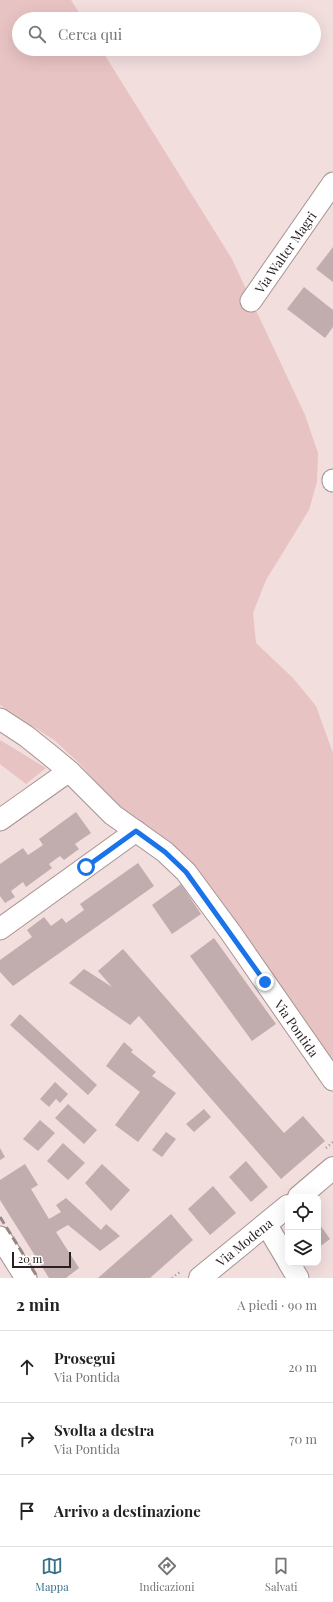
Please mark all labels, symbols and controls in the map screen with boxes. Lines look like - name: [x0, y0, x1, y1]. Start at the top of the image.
- search box: [12, 12, 321, 56]
- icon: search: [26, 23, 48, 45]
- text: Cerca qui: [58, 24, 122, 44]
- street label: Via Walter Magri: [250, 208, 320, 297]
- route start: [77, 858, 95, 876]
- route end: [256, 973, 274, 991]
- street label: Via Pontida: [271, 995, 323, 1060]
- map controls: [285, 1194, 321, 1266]
- button: locate: [285, 1194, 321, 1230]
- street label: Via Modena: [212, 1214, 276, 1271]
- button: layers: [285, 1230, 321, 1266]
- scale bar: [12, 1250, 71, 1269]
- text: 20 m: [18, 1251, 42, 1266]
- text: 2 min: [16, 1293, 60, 1315]
- text: A piedi · 90 m: [237, 1296, 317, 1313]
- text: Prosegui: [54, 1348, 116, 1368]
- icon: ahead: [16, 1356, 38, 1378]
- text: 20 m: [288, 1358, 317, 1375]
- text: Via Pontida: [54, 1368, 120, 1385]
- text: Svolta a destra: [54, 1420, 154, 1440]
- icon: right: [16, 1428, 38, 1450]
- text: 70 m: [289, 1430, 317, 1447]
- text: Via Pontida: [54, 1440, 120, 1457]
- icon: arrive: [16, 1500, 38, 1522]
- text: Arrivo a destinazione: [54, 1501, 201, 1521]
- tab: Mappa: [35, 1555, 69, 1594]
- tab: Indicazioni: [139, 1555, 194, 1594]
- tab: Salvati: [265, 1555, 298, 1594]

